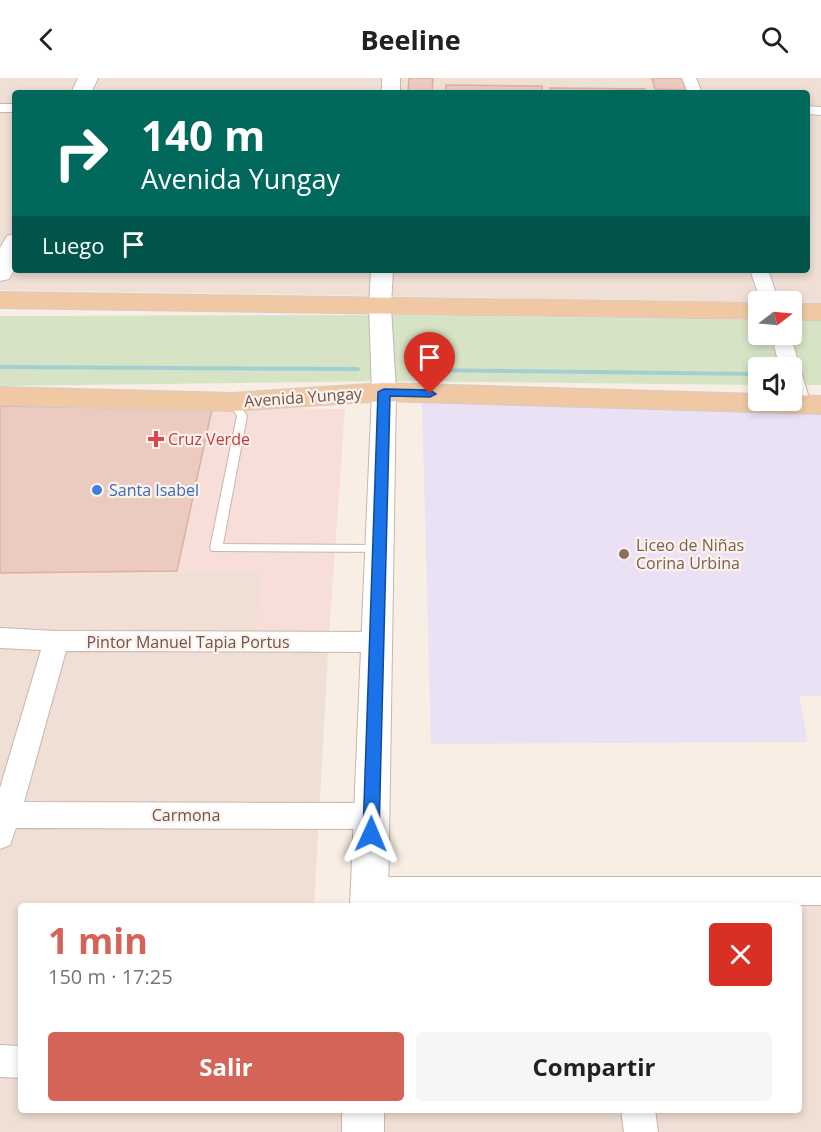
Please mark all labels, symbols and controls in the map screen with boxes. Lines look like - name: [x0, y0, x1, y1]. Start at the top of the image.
- text: Beeline: [360, 21, 461, 58]
- icon: back: [30, 23, 63, 56]
- icon: search: [758, 23, 791, 56]
- text: 140 m: [141, 106, 265, 163]
- icon: right: [42, 114, 120, 192]
- text: Avenida Yungay: [141, 160, 340, 197]
- icon: arrive: [117, 228, 150, 261]
- text: Luego: [42, 230, 105, 260]
- north arrow: [748, 291, 802, 345]
- map controls: [748, 291, 802, 411]
- pin: [404, 332, 455, 394]
- icon: arrive: [413, 341, 446, 374]
- button: sound: [748, 357, 802, 411]
- street label: Avenida Yungay: [243, 382, 364, 412]
- place label: Cruz Verde: [168, 428, 250, 450]
- marker: Cruz Verde: [149, 432, 163, 446]
- place label: Santa Isabel: [109, 479, 199, 501]
- marker: Santa Isabel: [90, 483, 104, 497]
- place label: Liceo de Niñas Corina Urbina: [636, 534, 744, 574]
- marker: Liceo de Niñas Corina Urbina: [617, 547, 631, 561]
- street label: Pintor Manuel Tapia Portus: [86, 631, 290, 653]
- position arrow: [339, 802, 403, 866]
- street label: Carmona: [152, 804, 220, 826]
- text: 1 min: [48, 916, 148, 965]
- button: close: [709, 923, 772, 986]
- text: 150 m · 17:25: [48, 963, 173, 990]
- button: Salir: [48, 1032, 404, 1101]
- button: Compartir: [416, 1032, 772, 1101]

